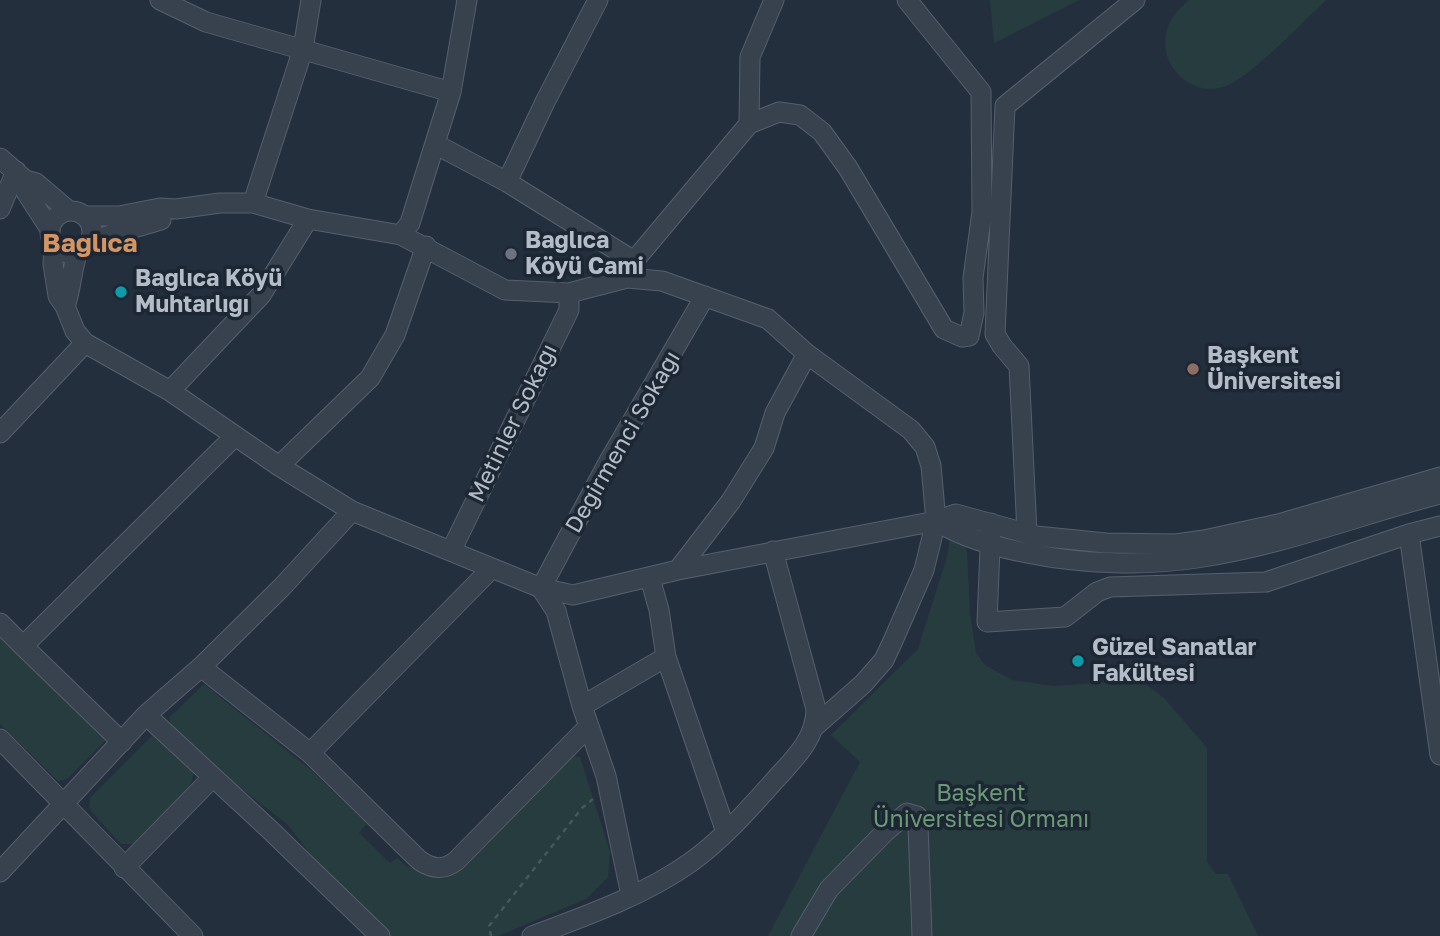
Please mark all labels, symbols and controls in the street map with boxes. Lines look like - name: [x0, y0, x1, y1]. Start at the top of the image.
- place label: Bağlıca Köyü Cami: [525, 227, 644, 281]
- district label: Bağlıca: [42, 228, 138, 260]
- marker: Bağlıca Köyü Cami: [503, 246, 519, 262]
- place label: Bağlıca Köyü Muhtarlığı: [135, 265, 282, 319]
- marker: Bağlıca Köyü Muhtarlığı: [113, 284, 129, 300]
- street label: Metinler Sokağı: [463, 339, 563, 507]
- place label: Başkent Üniversitesi: [1207, 342, 1341, 396]
- street label: Degirmenci Sokağı: [560, 346, 686, 538]
- marker: Başkent Üniversitesi: [1185, 361, 1201, 377]
- place label: Güzel Sanatlar Fakültesi: [1092, 634, 1256, 688]
- marker: Güzel Sanatlar Fakültesi: [1070, 653, 1086, 669]
- park label: Başkent Üniversitesi Ormanı: [873, 780, 1089, 834]

